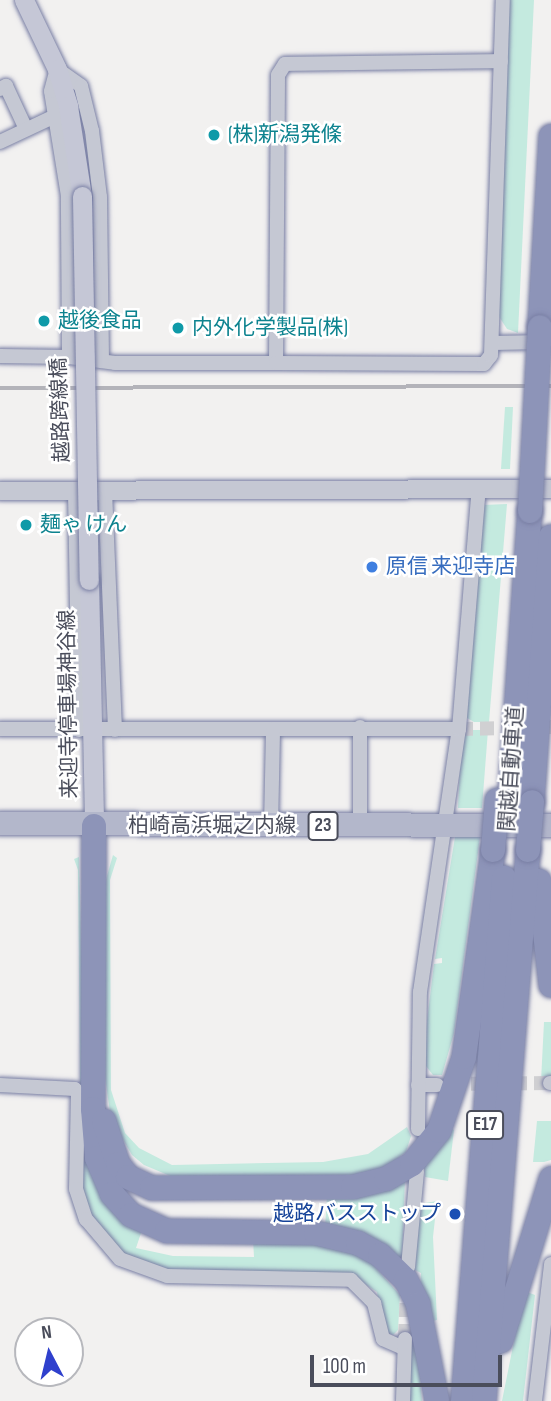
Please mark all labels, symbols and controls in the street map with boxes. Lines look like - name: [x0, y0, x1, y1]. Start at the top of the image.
- place label: (株)新潟発條: [228, 122, 342, 148]
- marker: (株)新潟発條: [206, 127, 222, 143]
- place label: 越後食品: [58, 308, 142, 334]
- marker: 越後食品: [36, 313, 52, 329]
- place label: 内外化学製品(株): [192, 315, 348, 341]
- marker: 内外化学製品(株): [170, 320, 186, 336]
- street label: 越路跨線橋: [47, 357, 75, 463]
- place label: 麺ゃ けん: [40, 512, 127, 538]
- marker: 麺ゃ けん: [18, 517, 34, 533]
- place label: 原信 来迎寺店: [386, 554, 515, 580]
- marker: 原信 来迎寺店: [364, 559, 380, 575]
- street label: 来迎寺停車場神谷線: [55, 609, 83, 799]
- street label: 関越自動車道: [495, 705, 529, 833]
- road number: 23: [307, 810, 339, 842]
- street label: 柏崎高浜堀之内線: [128, 813, 296, 839]
- road number: E17: [466, 1110, 504, 1140]
- place label: 越路バスストップ: [273, 1201, 441, 1227]
- marker: 越路バスストップ: [447, 1206, 463, 1222]
- north arrow: [14, 1317, 84, 1387]
- text: N: [40, 1321, 53, 1345]
- scale bar: [313, 1342, 505, 1386]
- text: 100 m: [323, 1354, 366, 1379]

